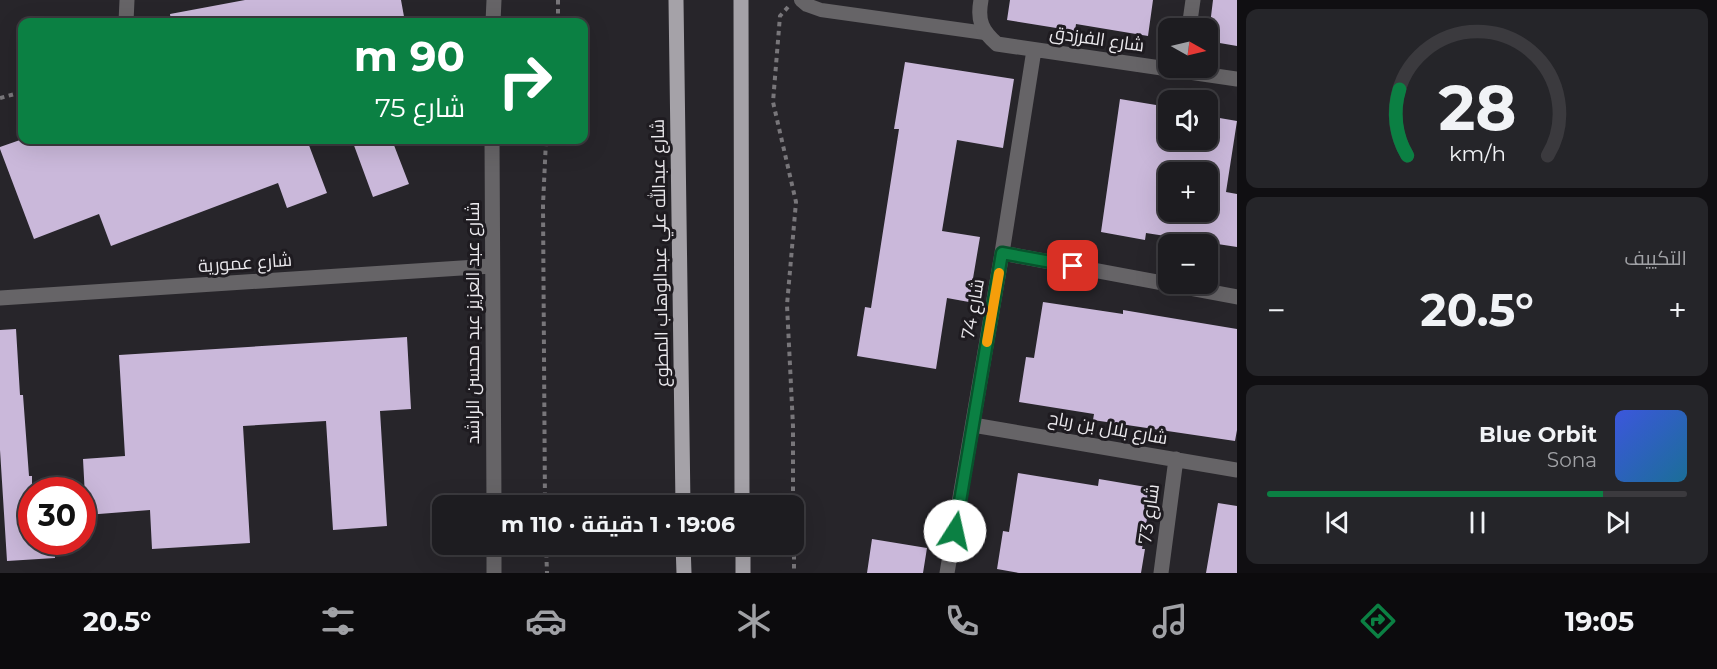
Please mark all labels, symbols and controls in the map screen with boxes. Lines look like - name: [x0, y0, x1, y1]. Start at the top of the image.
- north arrow: [1158, 18, 1218, 78]
- map controls: [1158, 18, 1218, 294]
- street label: شارع الفرزدق: [1048, 21, 1146, 58]
- text: 90 m: [354, 30, 465, 82]
- icon: right: [486, 42, 564, 120]
- text: 28: [1438, 70, 1516, 146]
- button: sound: [1158, 90, 1218, 150]
- text: شارع 75: [375, 91, 465, 124]
- street label: شارع عبدالله علي عبدالوهاب المطوع: [646, 119, 676, 387]
- text: km/h: [1448, 140, 1506, 166]
- button: +: [1158, 162, 1218, 222]
- street label: شارع عبد العزيز عبد محسن الراشد: [462, 202, 485, 444]
- button: −: [1158, 234, 1218, 294]
- pin: [1047, 240, 1098, 291]
- text: التكييف: [1624, 246, 1687, 270]
- street label: شارع عمورية: [197, 249, 293, 278]
- icon: arrive: [1056, 249, 1089, 282]
- street label: شارع 74: [957, 277, 990, 341]
- text: 20.5°: [1420, 282, 1534, 337]
- text: −: [1267, 290, 1286, 330]
- text: +: [1668, 290, 1687, 330]
- street label: شارع بلال بن رباح: [1047, 407, 1169, 450]
- text: Blue Orbit: [1479, 421, 1597, 448]
- text: Sona: [1547, 448, 1597, 472]
- speed limit sign: 30: [18, 477, 96, 555]
- street label: شارع 73: [1134, 483, 1165, 545]
- position arrow: [923, 499, 987, 563]
- icon: previous: [1321, 506, 1354, 539]
- icon: pause: [1461, 506, 1494, 539]
- icon: next: [1601, 506, 1634, 539]
- text: 19:06 · 1 دقيقة · 110 m: [501, 511, 735, 538]
- icon: filters: [317, 600, 359, 642]
- icon: car: [525, 600, 567, 642]
- icon: climate: [733, 600, 775, 642]
- icon: phone: [941, 600, 983, 642]
- icon: music: [1149, 600, 1191, 642]
- icon: directions: [1357, 600, 1399, 642]
- text: 20.5°: [83, 605, 151, 638]
- text: 19:05: [1565, 605, 1634, 638]

